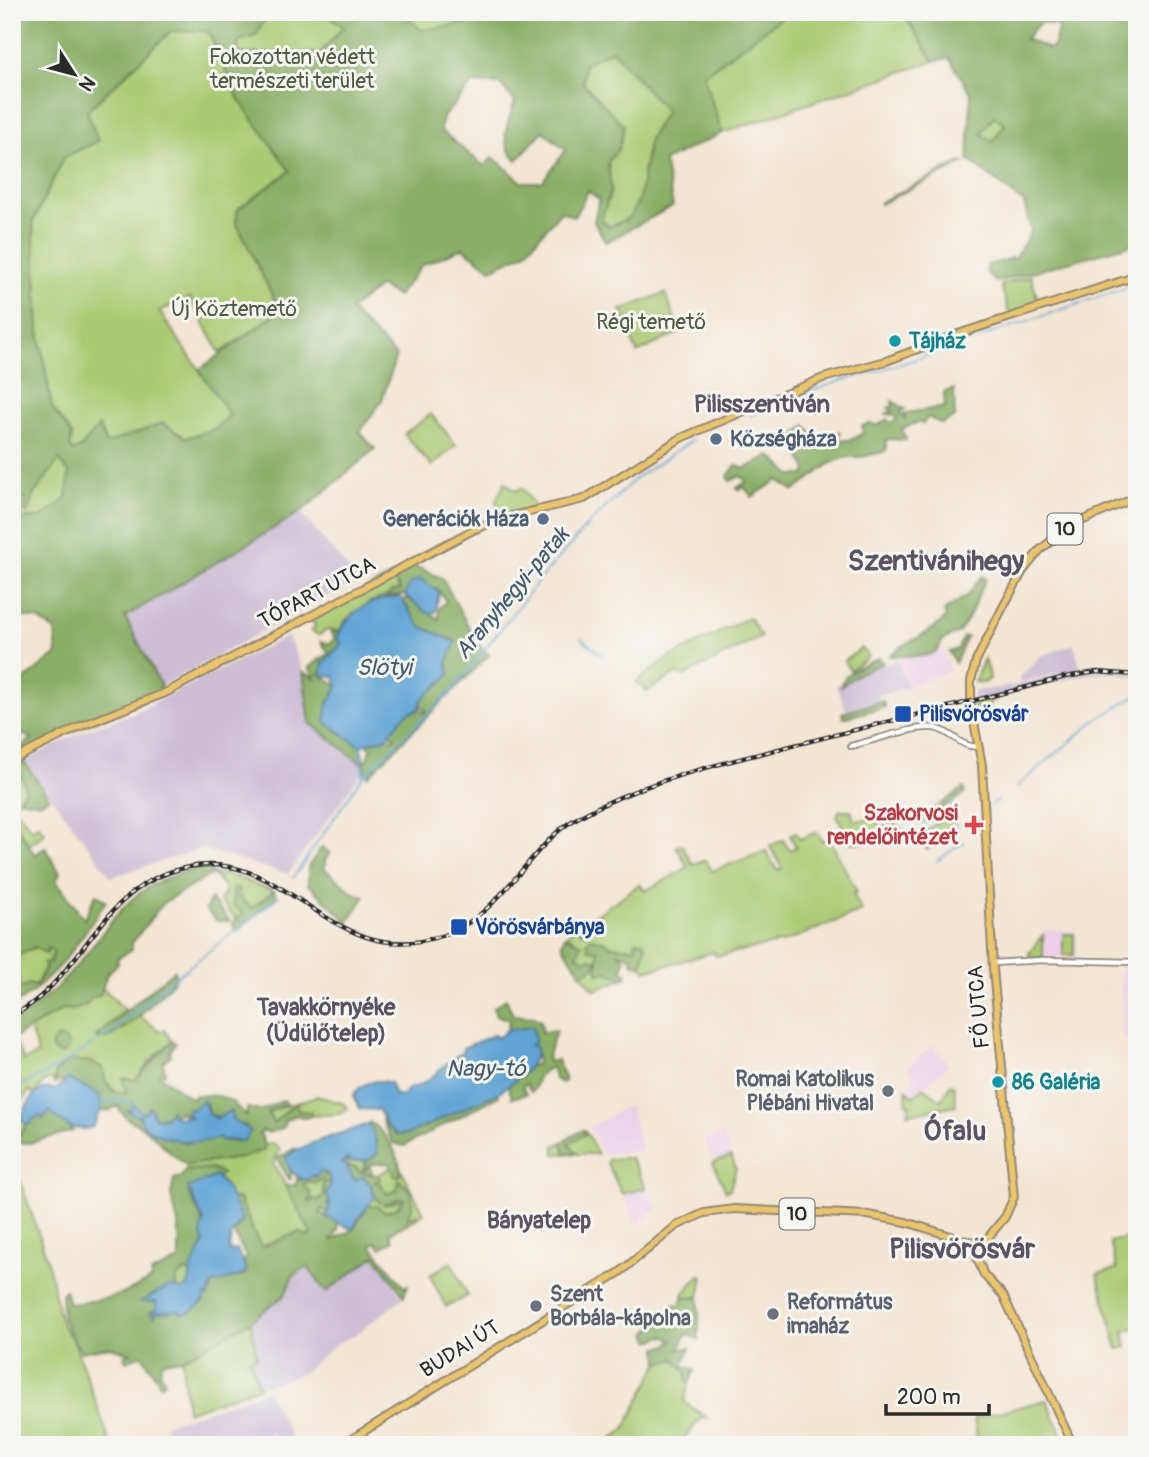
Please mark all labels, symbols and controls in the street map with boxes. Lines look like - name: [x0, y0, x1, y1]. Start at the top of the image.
- north arrow: [38, 38, 108, 108]
- park label: Fokozottan védett természeti terület: [209, 44, 376, 95]
- text: N: [73, 71, 100, 96]
- park label: Új Köztemető: [171, 296, 297, 323]
- park label: Régi temető: [596, 309, 706, 336]
- place label: Tájház: [908, 328, 966, 355]
- marker: Tájház: [887, 333, 903, 349]
- district label: Pilisszentiván: [694, 390, 830, 419]
- place label: Községháza: [730, 426, 837, 453]
- marker: Községháza: [708, 431, 724, 447]
- place label: Generációk Háza: [383, 506, 529, 533]
- marker: Generációk Háza: [535, 511, 551, 527]
- road number: 10: [1048, 514, 1082, 544]
- water label: Aranyhegyi-patak: [448, 519, 577, 665]
- district label: Szentivánihegy: [848, 544, 1024, 579]
- street label: TÓPART UTCA: [253, 550, 380, 635]
- water label: Slötyi: [357, 653, 415, 682]
- place label: Pilisvörösvár: [919, 701, 1029, 728]
- marker: Pilisvörösvár: [893, 704, 913, 724]
- place label: Szakorvosi rendelőintézet: [827, 800, 959, 851]
- marker: Szakorvosi rendelőintézet: [964, 815, 984, 835]
- place label: Vörösvárbánya: [475, 914, 605, 941]
- marker: Vörösvárbánya: [449, 917, 469, 937]
- street label: FŐ UTCA: [962, 964, 996, 1050]
- district label: Tavakkörnyéke (Üdülőtelep): [256, 993, 396, 1048]
- water label: Nagy-tó: [446, 1054, 527, 1083]
- place label: Romai Katolikus Plébáni Hivatal: [736, 1066, 875, 1117]
- place label: 86 Galéria: [1012, 1069, 1100, 1096]
- marker: 86 Galéria: [990, 1074, 1006, 1090]
- marker: Romai Katolikus Plébáni Hivatal: [880, 1083, 896, 1099]
- district label: Ófalu: [924, 1113, 986, 1149]
- road number: 10: [780, 1198, 814, 1230]
- district label: Bányatelep: [487, 1206, 591, 1235]
- district label: Pilisvörösvár: [889, 1232, 1036, 1267]
- place label: Szent Borbála-kápolna: [550, 1281, 691, 1332]
- place label: Református imaház: [787, 1289, 893, 1340]
- marker: Szent Borbála-kápolna: [528, 1298, 544, 1314]
- marker: Református imaház: [765, 1306, 781, 1322]
- street label: BUDAI ÚT: [415, 1314, 505, 1384]
- scale bar: [886, 1373, 990, 1417]
- text: 200 m: [897, 1384, 961, 1411]

